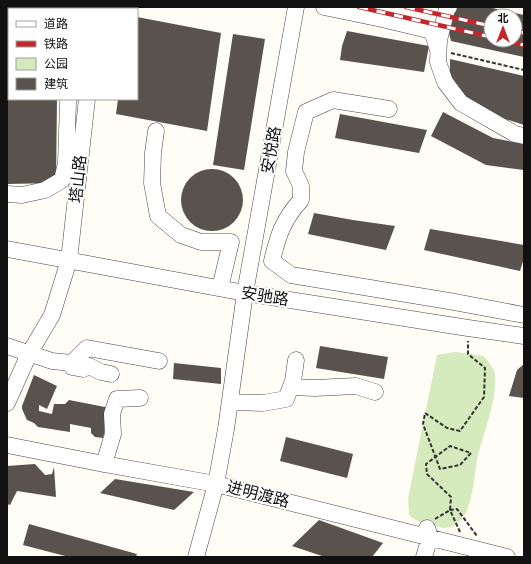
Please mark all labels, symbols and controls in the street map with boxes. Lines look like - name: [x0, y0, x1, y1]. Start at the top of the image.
- legend: [8, 8, 138, 100]
- north arrow: [483, 8, 523, 48]
- text: 北: [498, 12, 509, 25]
- text: 道路: [44, 17, 68, 31]
- text: 铁路: [44, 37, 68, 51]
- text: 公园: [44, 57, 68, 71]
- text: 建筑: [44, 77, 68, 91]
- street label: 安悦路: [257, 125, 285, 175]
- street label: 塔山路: [66, 154, 90, 204]
- street label: 安驰路: [240, 283, 290, 309]
- street label: 进明渡路: [225, 477, 291, 511]

